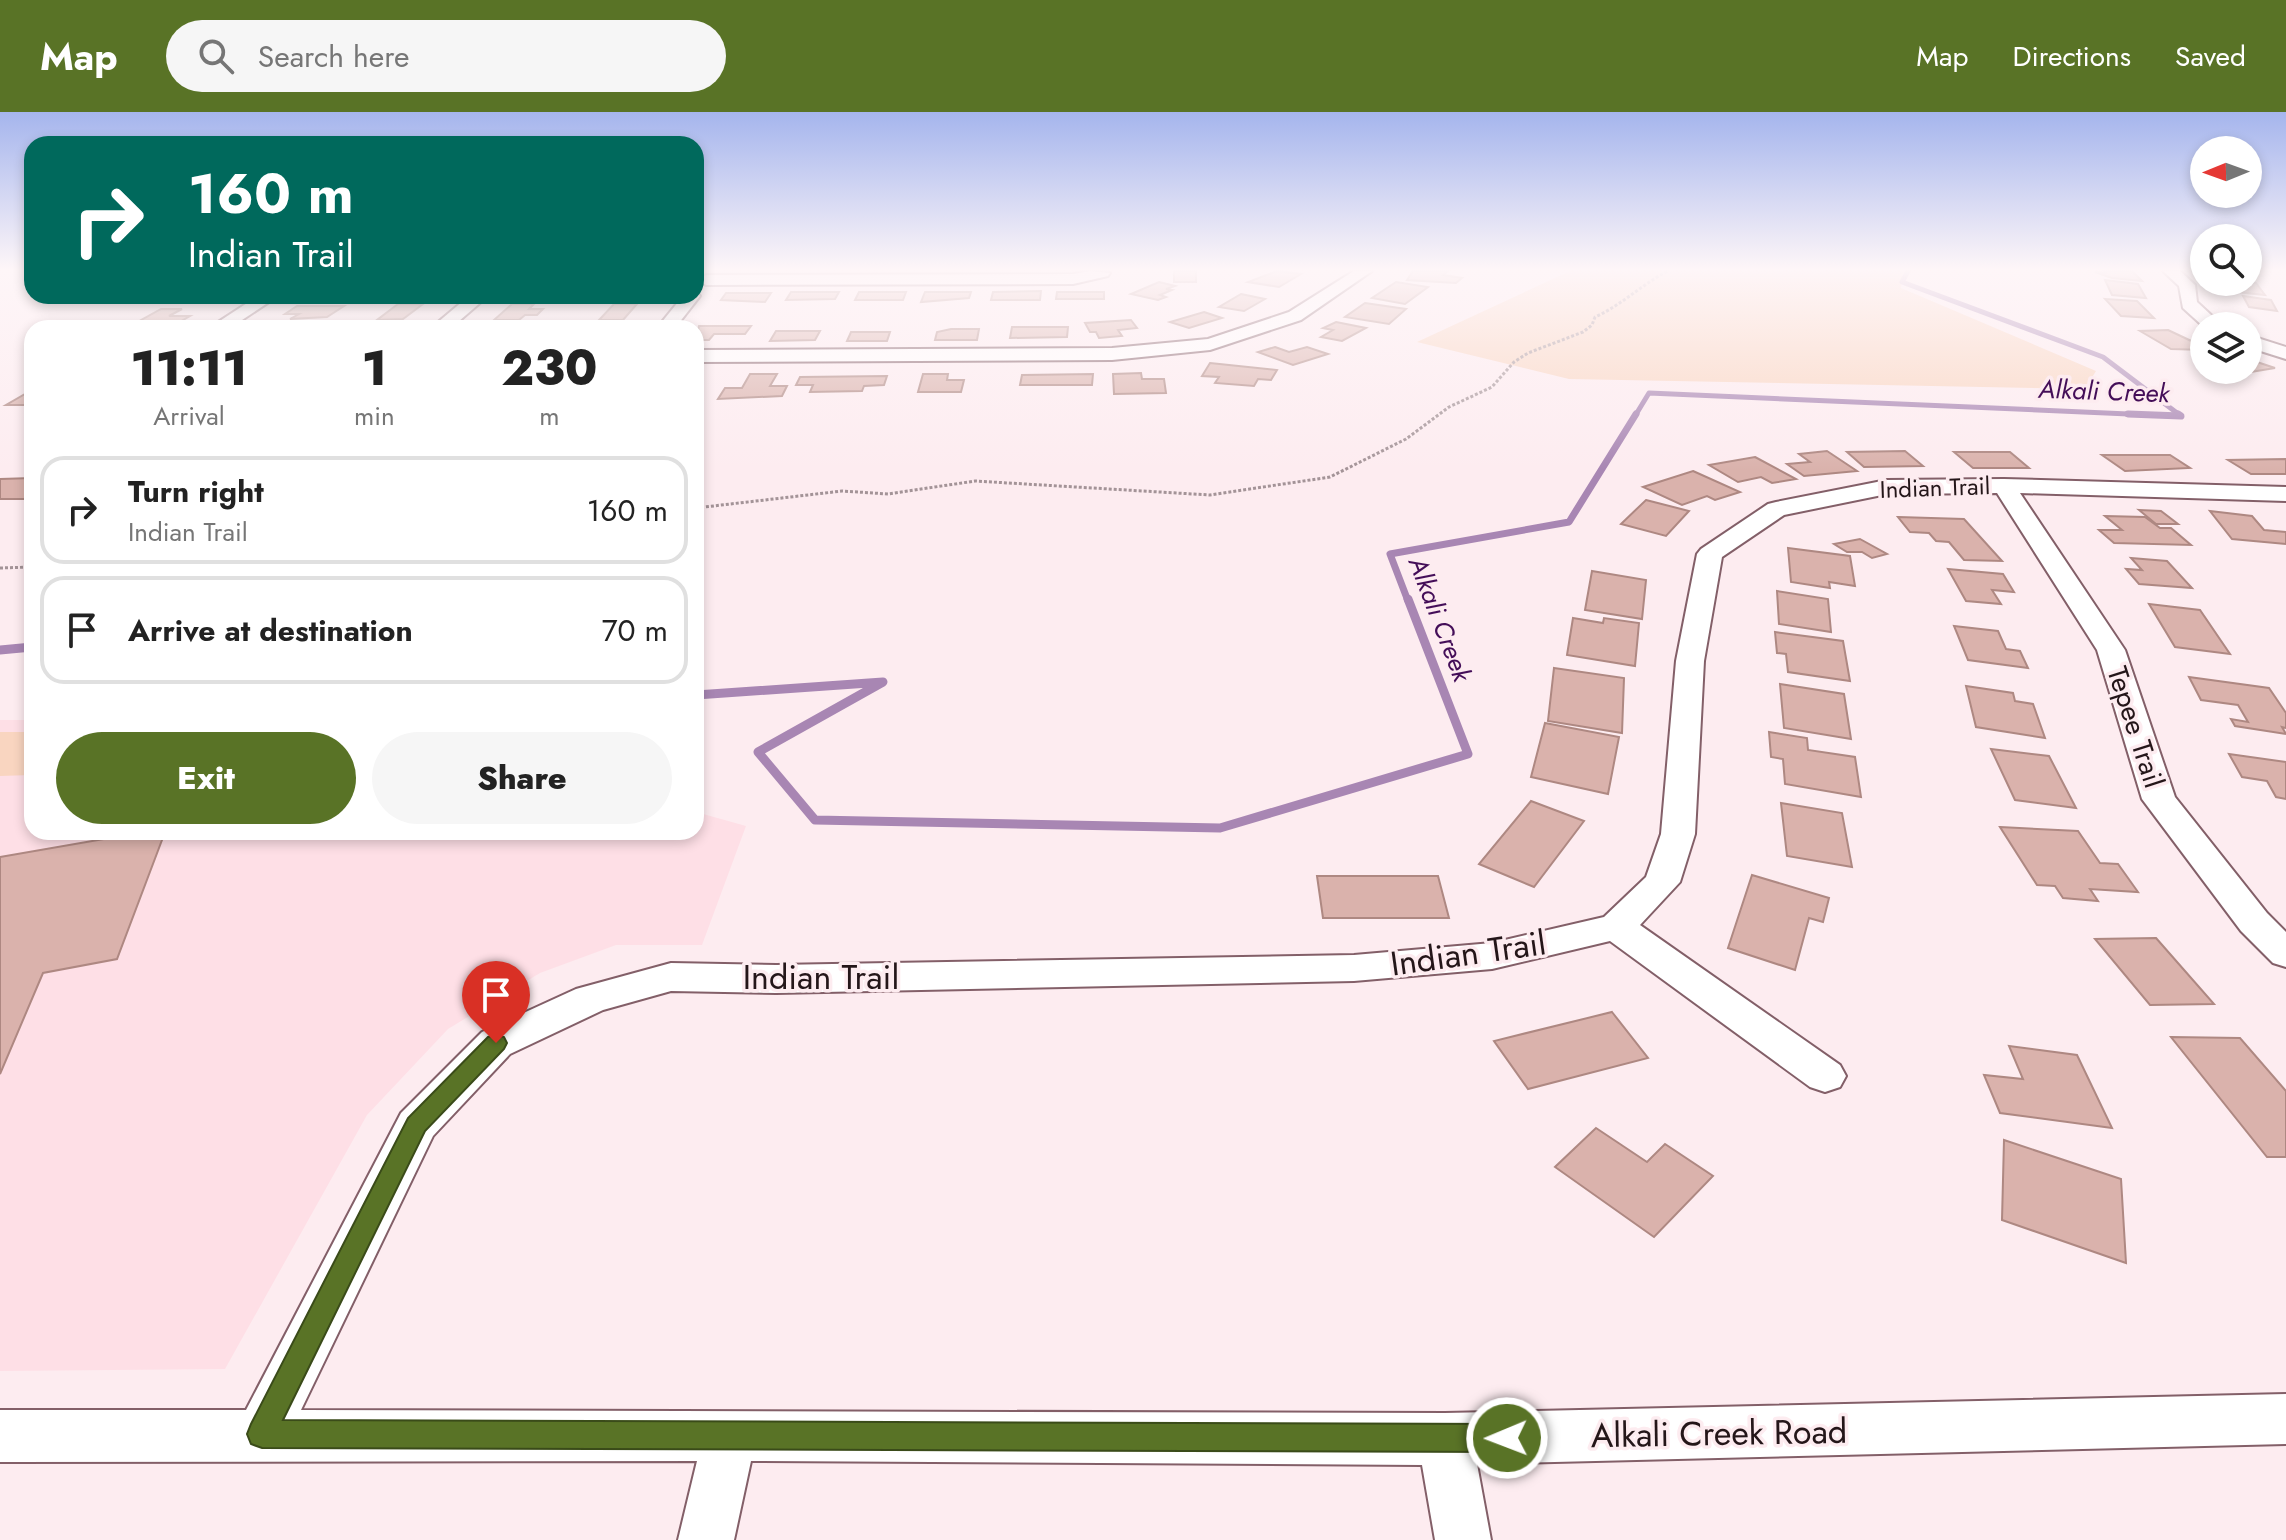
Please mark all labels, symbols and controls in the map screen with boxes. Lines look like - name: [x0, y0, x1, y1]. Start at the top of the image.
- search box: [166, 20, 726, 92]
- text: Map: [40, 29, 118, 84]
- icon: search: [194, 34, 238, 78]
- text: Search here: [258, 35, 410, 78]
- text: Map: [1916, 36, 1968, 77]
- text: Directions: [2012, 36, 2131, 77]
- text: Saved: [2175, 36, 2246, 77]
- north arrow: [2190, 136, 2262, 208]
- map controls: [2190, 136, 2262, 384]
- text: 160 m: [188, 153, 354, 234]
- icon: right: [56, 168, 160, 272]
- button: search: [2190, 224, 2262, 296]
- text: Indian Trail: [188, 228, 354, 280]
- button: layers: [2190, 312, 2262, 384]
- text: 11:11: [131, 334, 247, 403]
- text: 1: [362, 334, 387, 403]
- text: 230: [501, 334, 597, 403]
- water label: Alkali Creek: [2037, 370, 2172, 412]
- text: Arrival: [153, 397, 225, 435]
- text: min: [354, 397, 395, 435]
- text: m: [539, 397, 559, 435]
- street label: Indian Trail: [1879, 468, 1991, 507]
- text: Turn right: [128, 470, 264, 513]
- icon: right: [60, 488, 104, 532]
- text: 160 m: [587, 489, 668, 532]
- text: Indian Trail: [128, 513, 248, 551]
- water label: Alkali Creek: [1398, 550, 1482, 689]
- icon: arrive: [60, 608, 104, 652]
- text: Arrive at destination: [128, 609, 413, 652]
- text: 70 m: [602, 609, 668, 652]
- street label: Tepee Trail: [2097, 661, 2174, 793]
- button: Exit: [56, 732, 356, 824]
- button: Share: [372, 732, 672, 824]
- street label: Indian Trail: [1387, 918, 1549, 989]
- street label: Indian Trail: [743, 953, 899, 1002]
- pin: [462, 961, 530, 1043]
- icon: arrive: [474, 973, 518, 1017]
- position arrow: [1465, 1396, 1549, 1480]
- street label: Alkali Creek Road: [1590, 1407, 1848, 1460]

